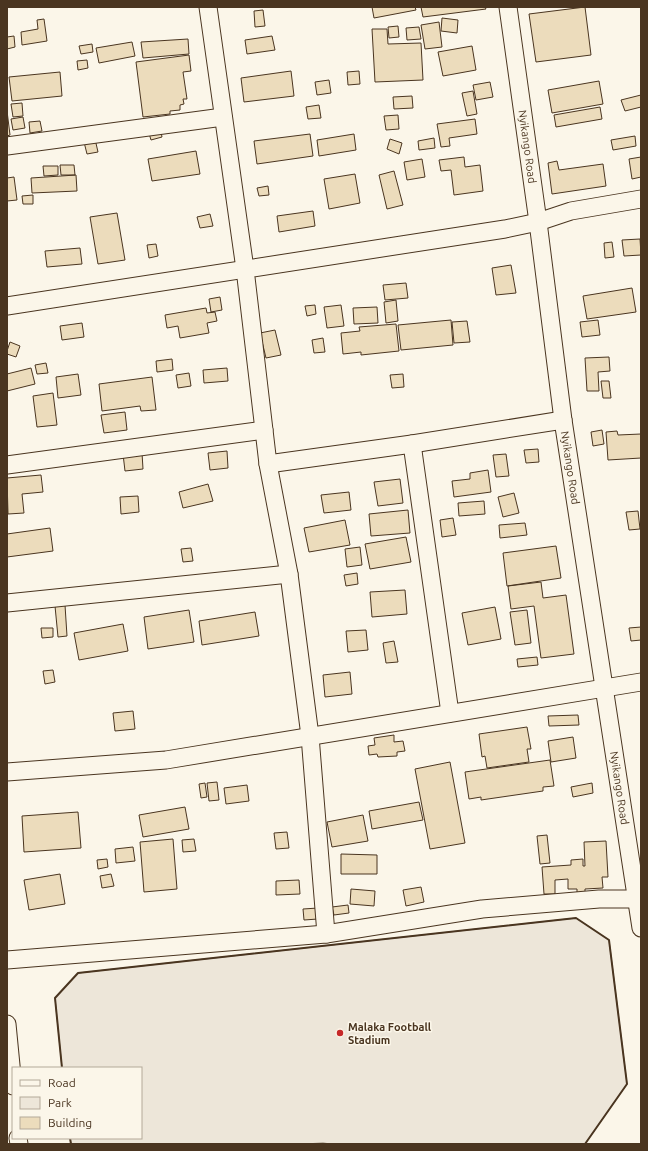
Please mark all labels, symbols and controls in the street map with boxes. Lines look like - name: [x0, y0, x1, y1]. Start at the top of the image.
- street label: Nyikango Road: [516, 109, 539, 184]
- street label: Nyikango Road: [559, 430, 582, 505]
- street label: Nyikango Road: [608, 751, 631, 826]
- place label: Malaka Football Stadium: [348, 1021, 432, 1046]
- marker: Malaka Football Stadium: [335, 1028, 345, 1038]
- legend: [12, 1067, 142, 1139]
- text: Road: [48, 1076, 76, 1089]
- text: Park: [48, 1096, 72, 1109]
- text: Building: [48, 1116, 92, 1129]

